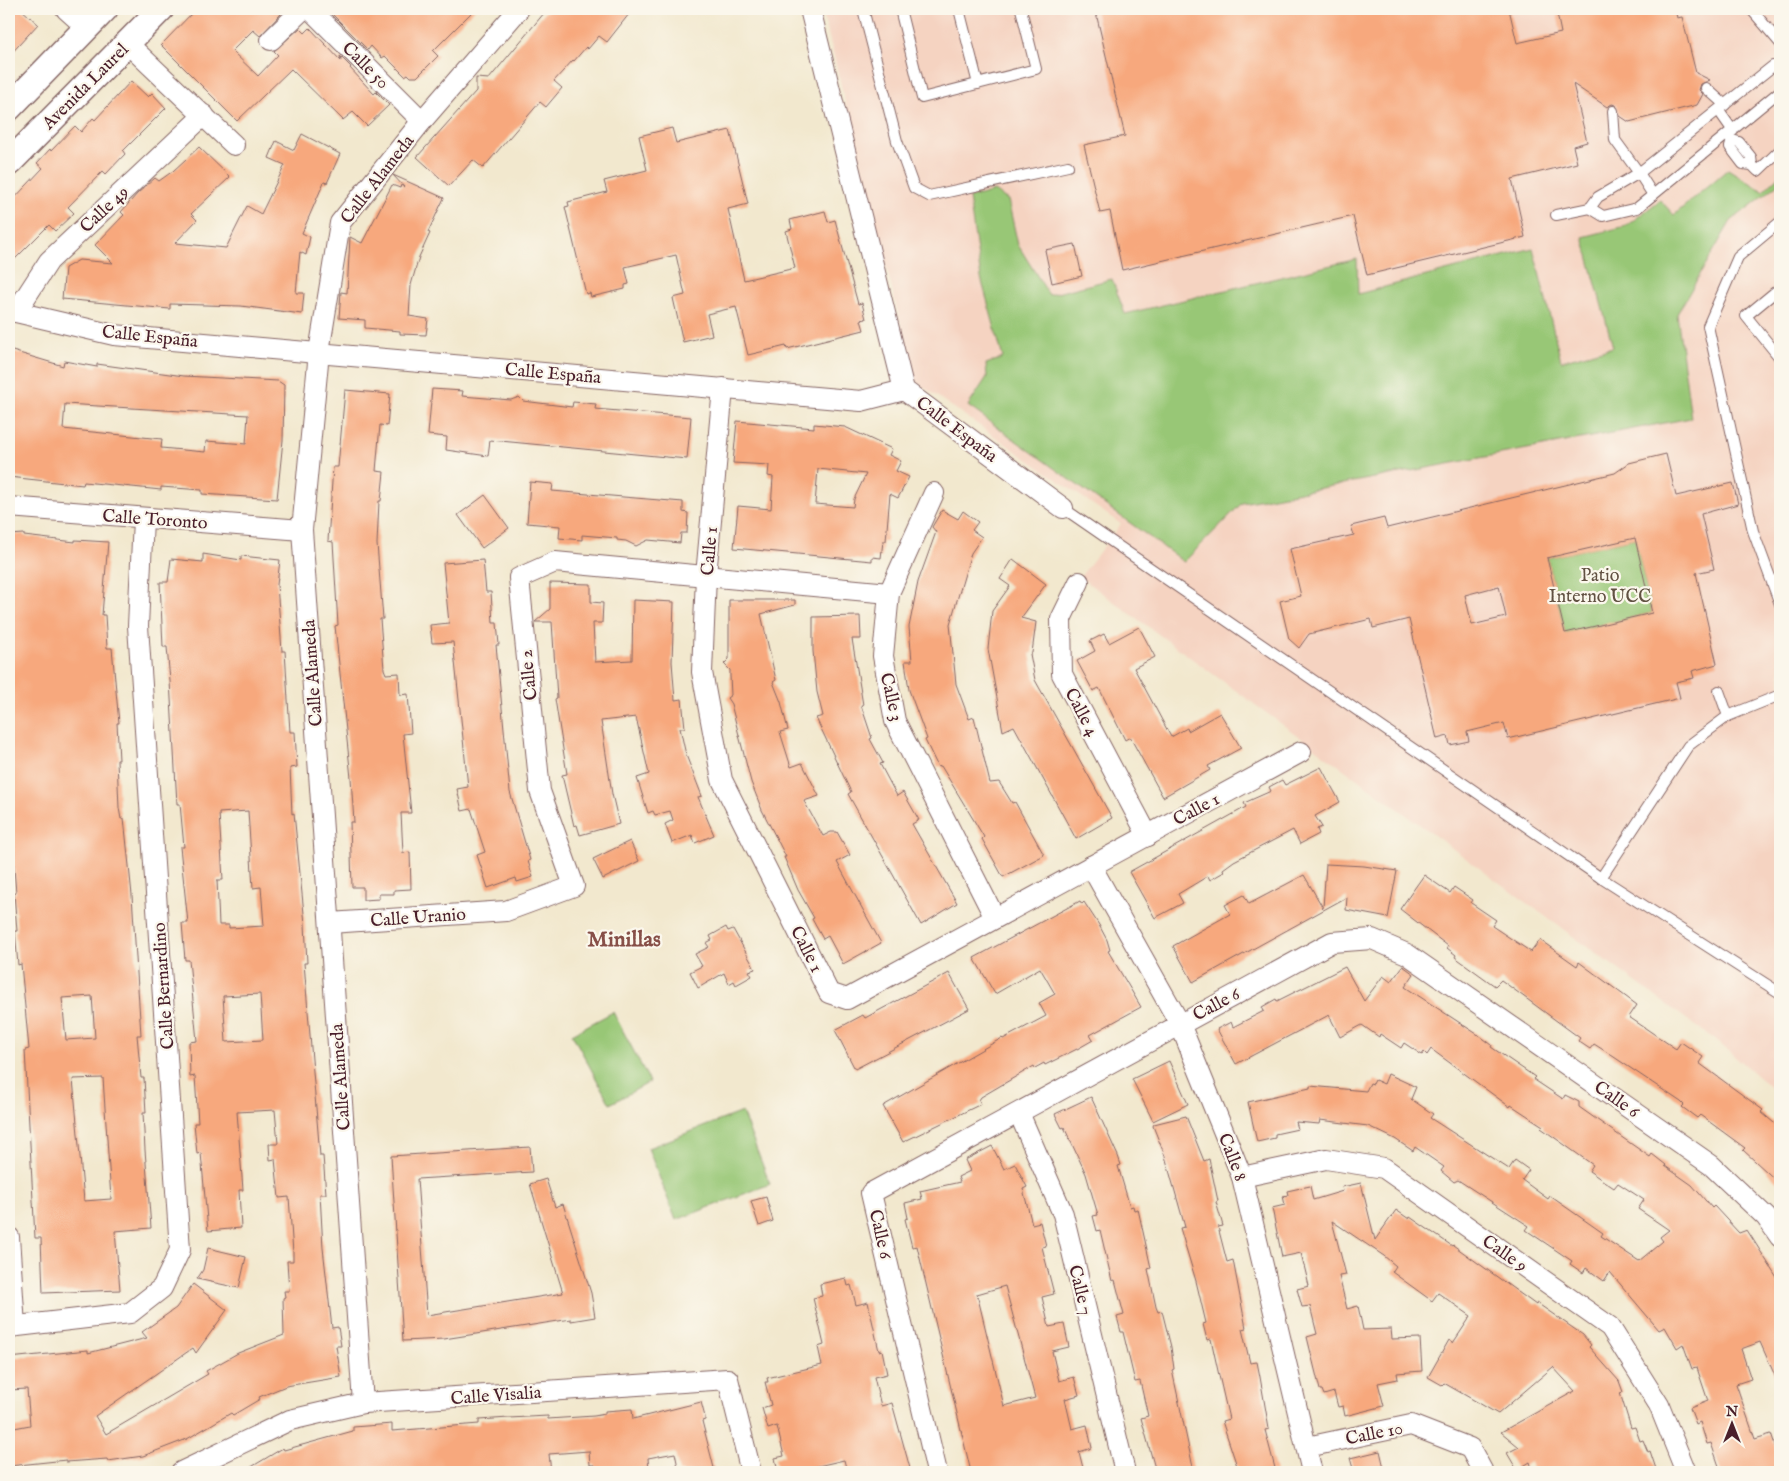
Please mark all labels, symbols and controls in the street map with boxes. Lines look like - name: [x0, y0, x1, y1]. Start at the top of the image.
- street label: Calle 50: [336, 37, 394, 95]
- street label: Avenida Laurel: [37, 39, 134, 136]
- street label: Calle Alameda: [336, 131, 420, 229]
- street label: Calle 49: [75, 181, 135, 239]
- street label: Calle España: [101, 321, 199, 354]
- street label: Calle España: [504, 359, 602, 390]
- street label: Calle España: [911, 392, 1002, 468]
- street label: Calle Toronto: [102, 505, 209, 536]
- street label: Calle 1: [697, 526, 724, 577]
- park label: Patio Interno UCC: [1549, 565, 1651, 609]
- street label: Calle Alameda: [298, 619, 329, 727]
- street label: Calle 2: [515, 648, 544, 701]
- street label: Calle 3: [874, 671, 907, 724]
- street label: Calle 4: [1058, 685, 1103, 741]
- street label: Calle 1: [1170, 789, 1224, 832]
- street label: Calle Uranio: [370, 904, 467, 933]
- street label: Calle Bernardino: [149, 921, 180, 1050]
- street label: Calle 1: [784, 922, 827, 977]
- district label: Minillas: [587, 926, 661, 954]
- street label: Calle 6: [1189, 983, 1245, 1027]
- street label: Calle Alameda: [326, 1023, 357, 1131]
- street label: Calle 6: [1589, 1076, 1644, 1124]
- street label: Calle 8: [1212, 1130, 1251, 1185]
- street label: Calle 6: [863, 1207, 896, 1262]
- street label: Calle 9: [1477, 1230, 1531, 1278]
- street label: Calle 7: [1062, 1263, 1097, 1318]
- street label: Calle Visalia: [450, 1382, 542, 1411]
- north arrow: [1706, 1398, 1756, 1448]
- text: N: [1725, 1403, 1738, 1421]
- street label: Calle 10: [1344, 1418, 1405, 1451]

